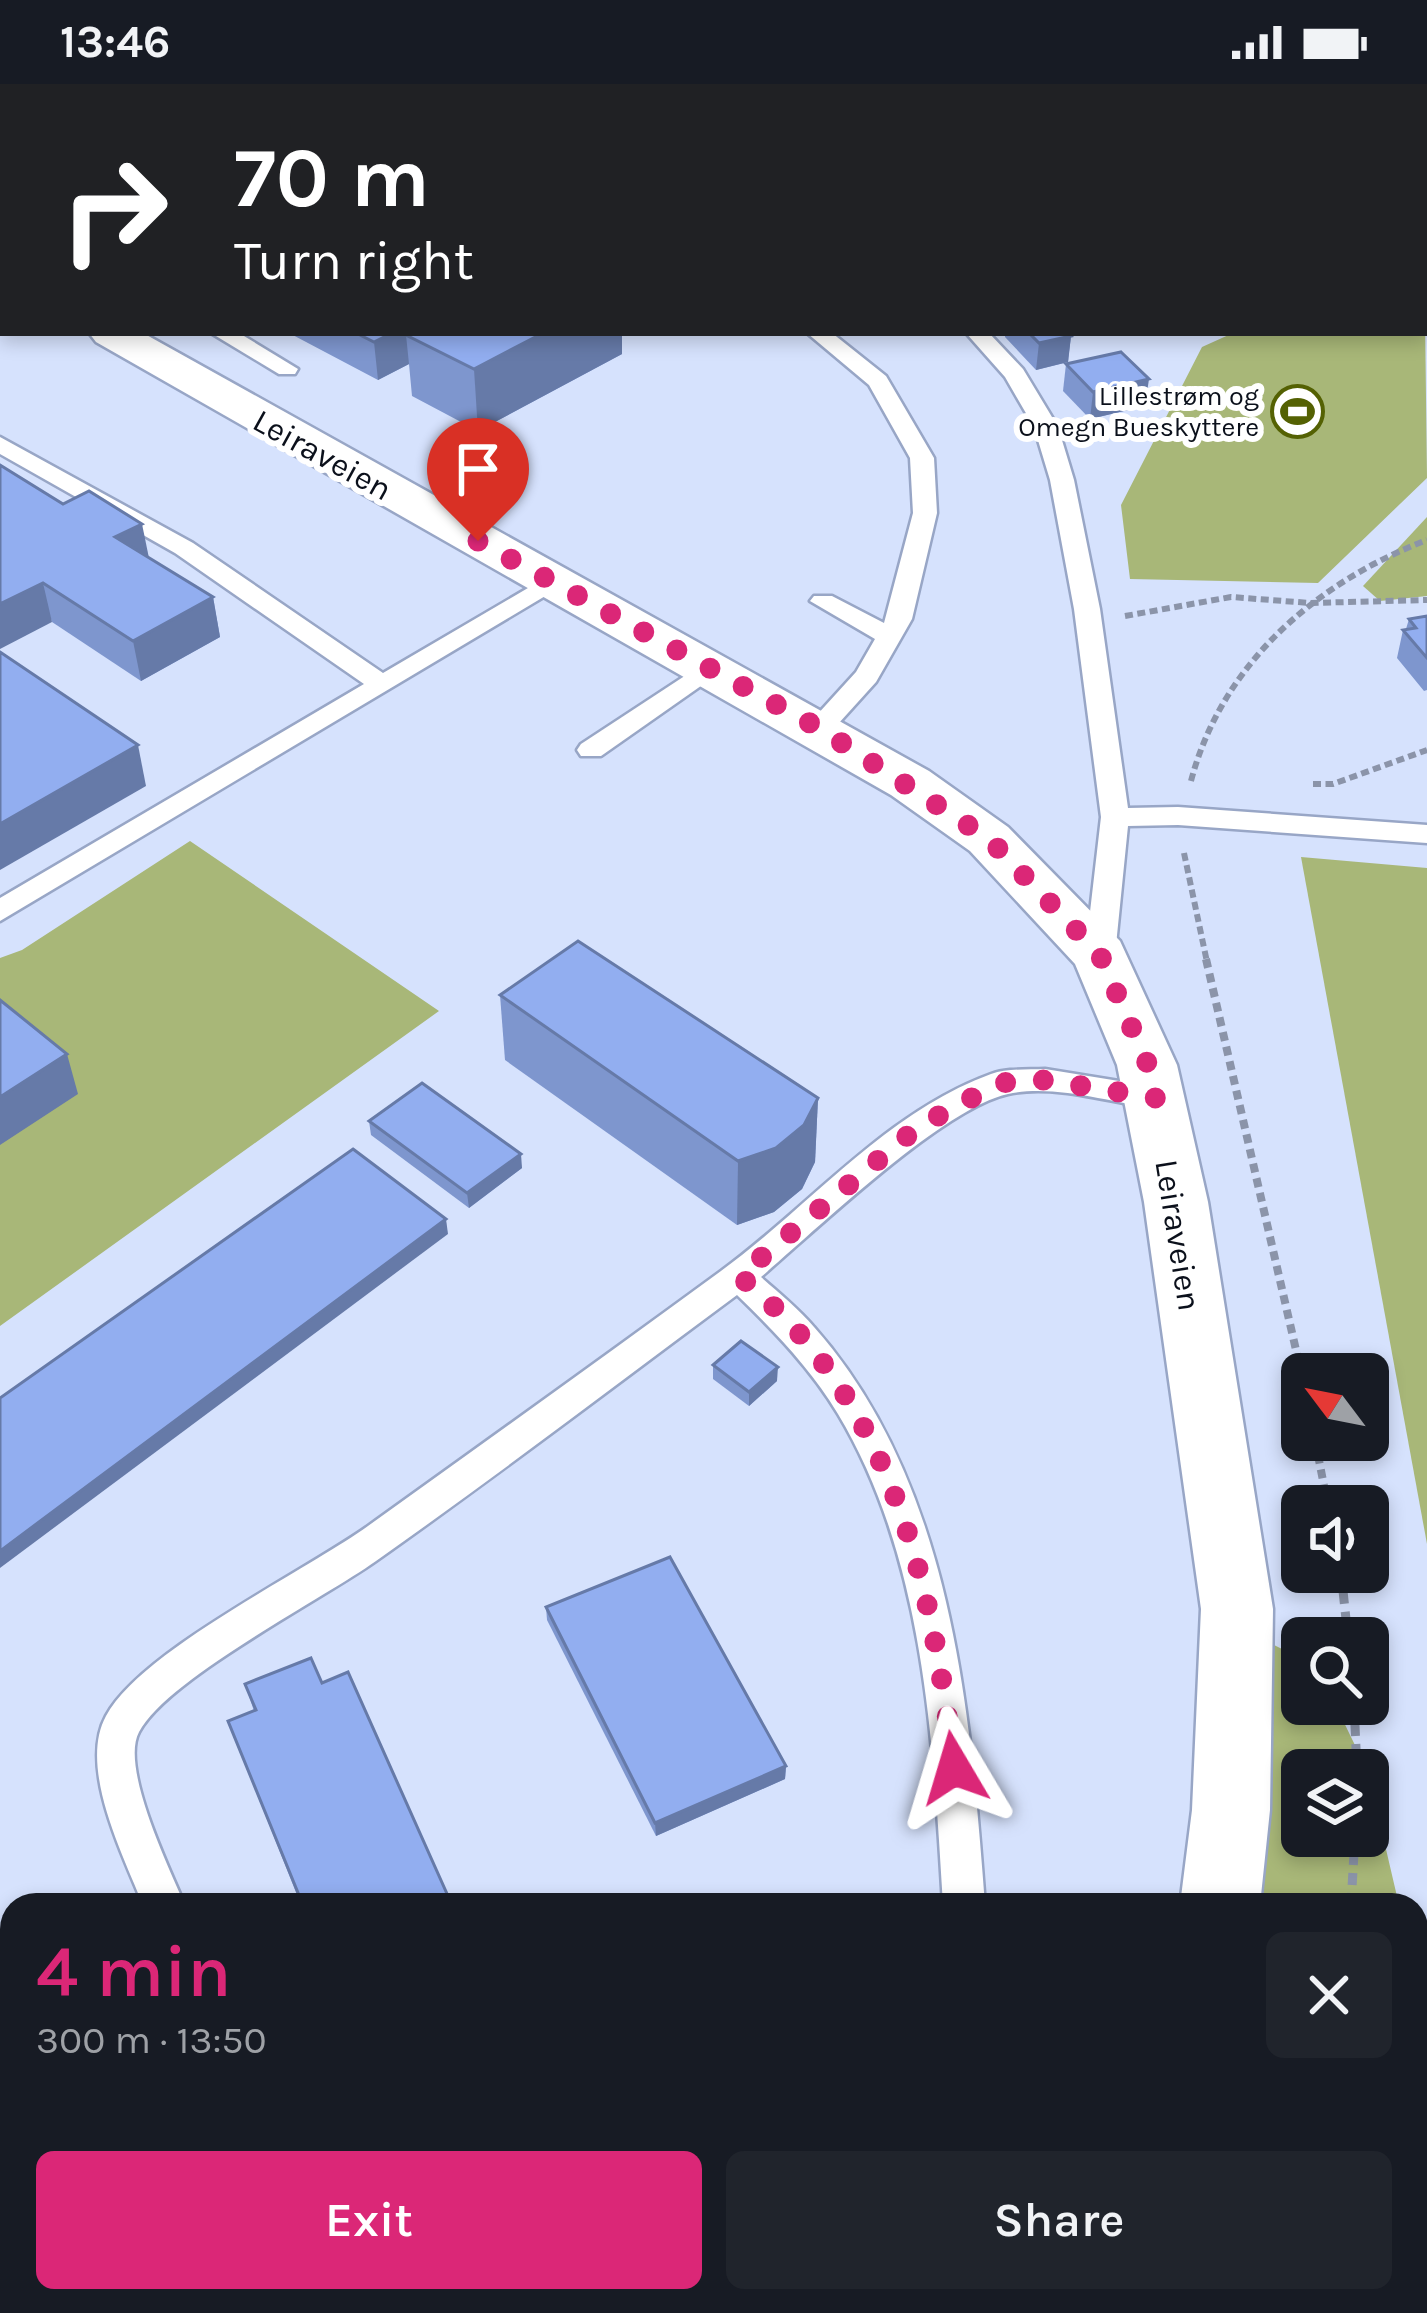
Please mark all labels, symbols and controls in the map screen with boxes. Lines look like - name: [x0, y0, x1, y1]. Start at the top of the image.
- text: 13:46: [60, 16, 170, 68]
- text: 70 m: [234, 129, 430, 227]
- icon: right: [36, 132, 192, 288]
- text: Turn right: [234, 229, 474, 293]
- place label: Lillestrøm og Omegn Bueskyttere: [1018, 380, 1259, 443]
- sports icon: Lillestrøm og Omegn Bueskyttere: [1270, 384, 1326, 440]
- street label: Leiraveien: [247, 401, 398, 508]
- pin: [427, 418, 529, 541]
- icon: arrive: [445, 436, 511, 502]
- street label: Leiraveien: [1147, 1157, 1209, 1313]
- north arrow: [1281, 1353, 1389, 1461]
- map controls: [1281, 1353, 1389, 1857]
- button: sound: [1281, 1485, 1389, 1593]
- button: search: [1281, 1617, 1389, 1725]
- position arrow: [891, 1705, 1017, 1831]
- button: layers: [1281, 1749, 1389, 1857]
- text: 4 min: [36, 1930, 232, 2014]
- button: close: [1266, 1932, 1392, 2058]
- text: 300 m · 13:50: [36, 2017, 267, 2063]
- button: Exit: [36, 2151, 702, 2289]
- button: Share: [726, 2151, 1392, 2289]

